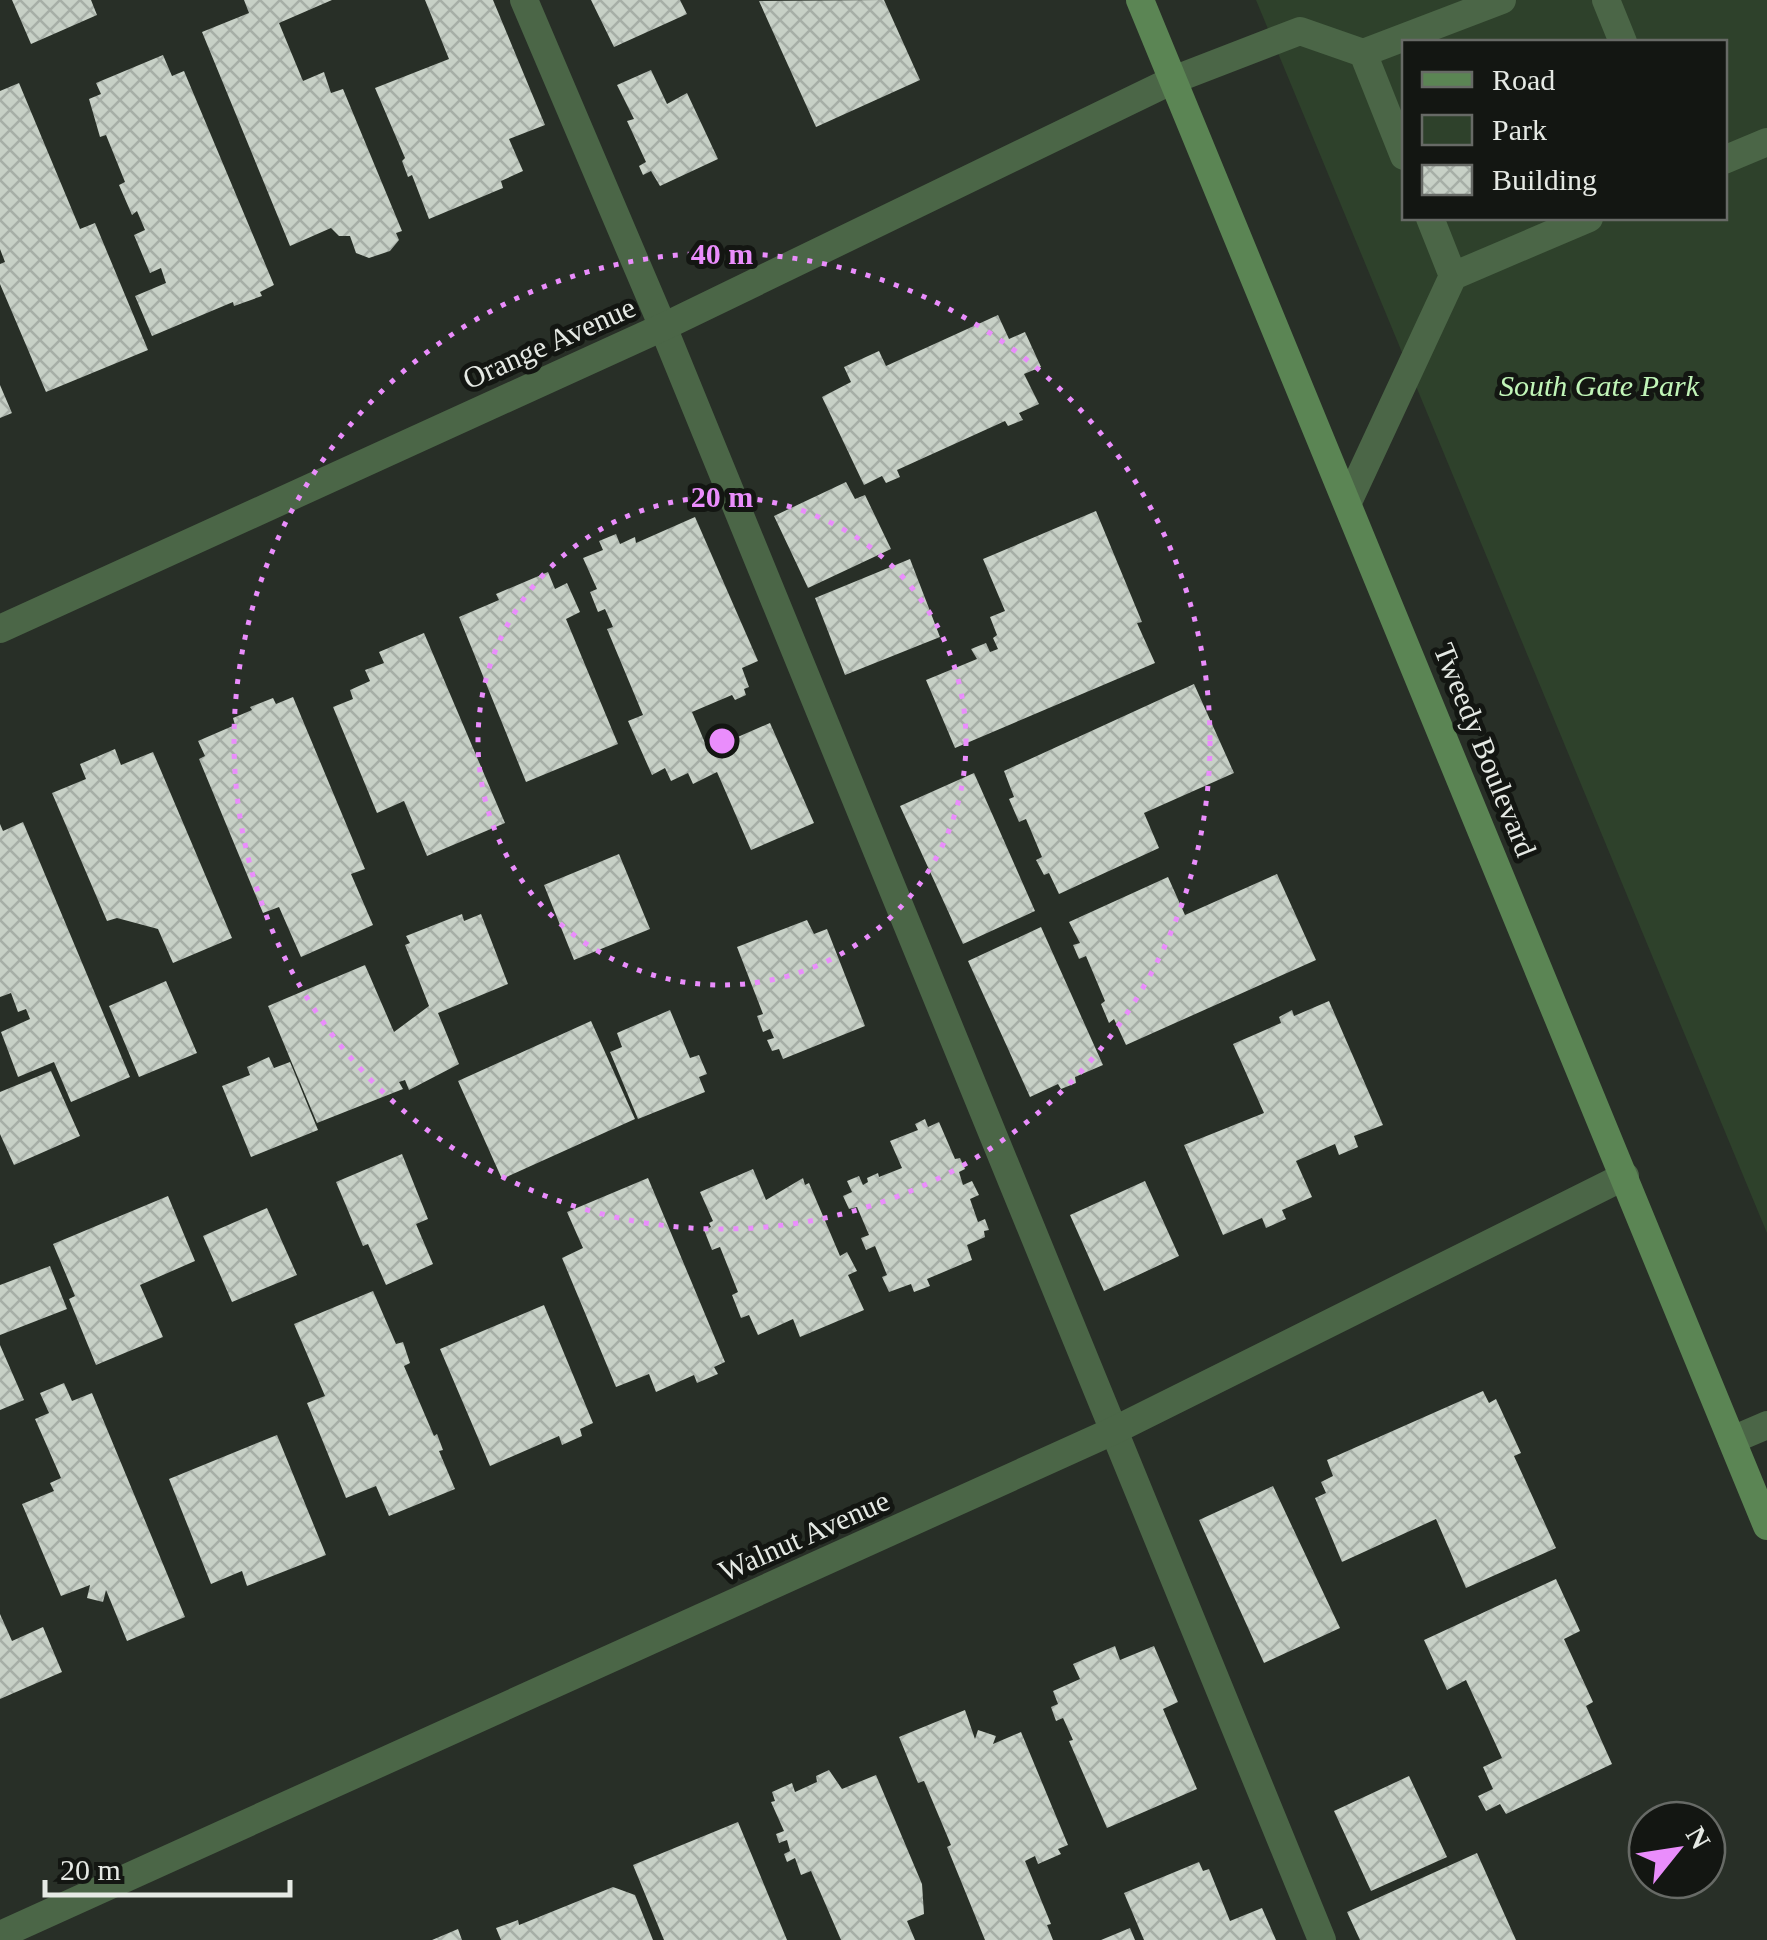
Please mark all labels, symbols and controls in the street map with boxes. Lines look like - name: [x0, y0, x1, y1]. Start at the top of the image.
- legend: [1402, 40, 1727, 220]
- text: Road: [1492, 63, 1555, 96]
- text: Park: [1492, 113, 1547, 146]
- text: Building: [1492, 163, 1597, 196]
- text: 40 m: [691, 237, 753, 270]
- street label: Orange Avenue: [457, 290, 640, 395]
- park label: South Gate Park: [1499, 369, 1700, 402]
- text: 20 m: [691, 480, 753, 513]
- street label: Tweedy Boulevard: [1428, 638, 1543, 861]
- centre of rings: [704, 723, 740, 759]
- street label: Walnut Avenue: [714, 1483, 894, 1588]
- north arrow: [1627, 1800, 1727, 1900]
- text: N: [1680, 1821, 1717, 1854]
- scale bar: [45, 1835, 290, 1897]
- text: 20 m: [60, 1853, 121, 1886]

